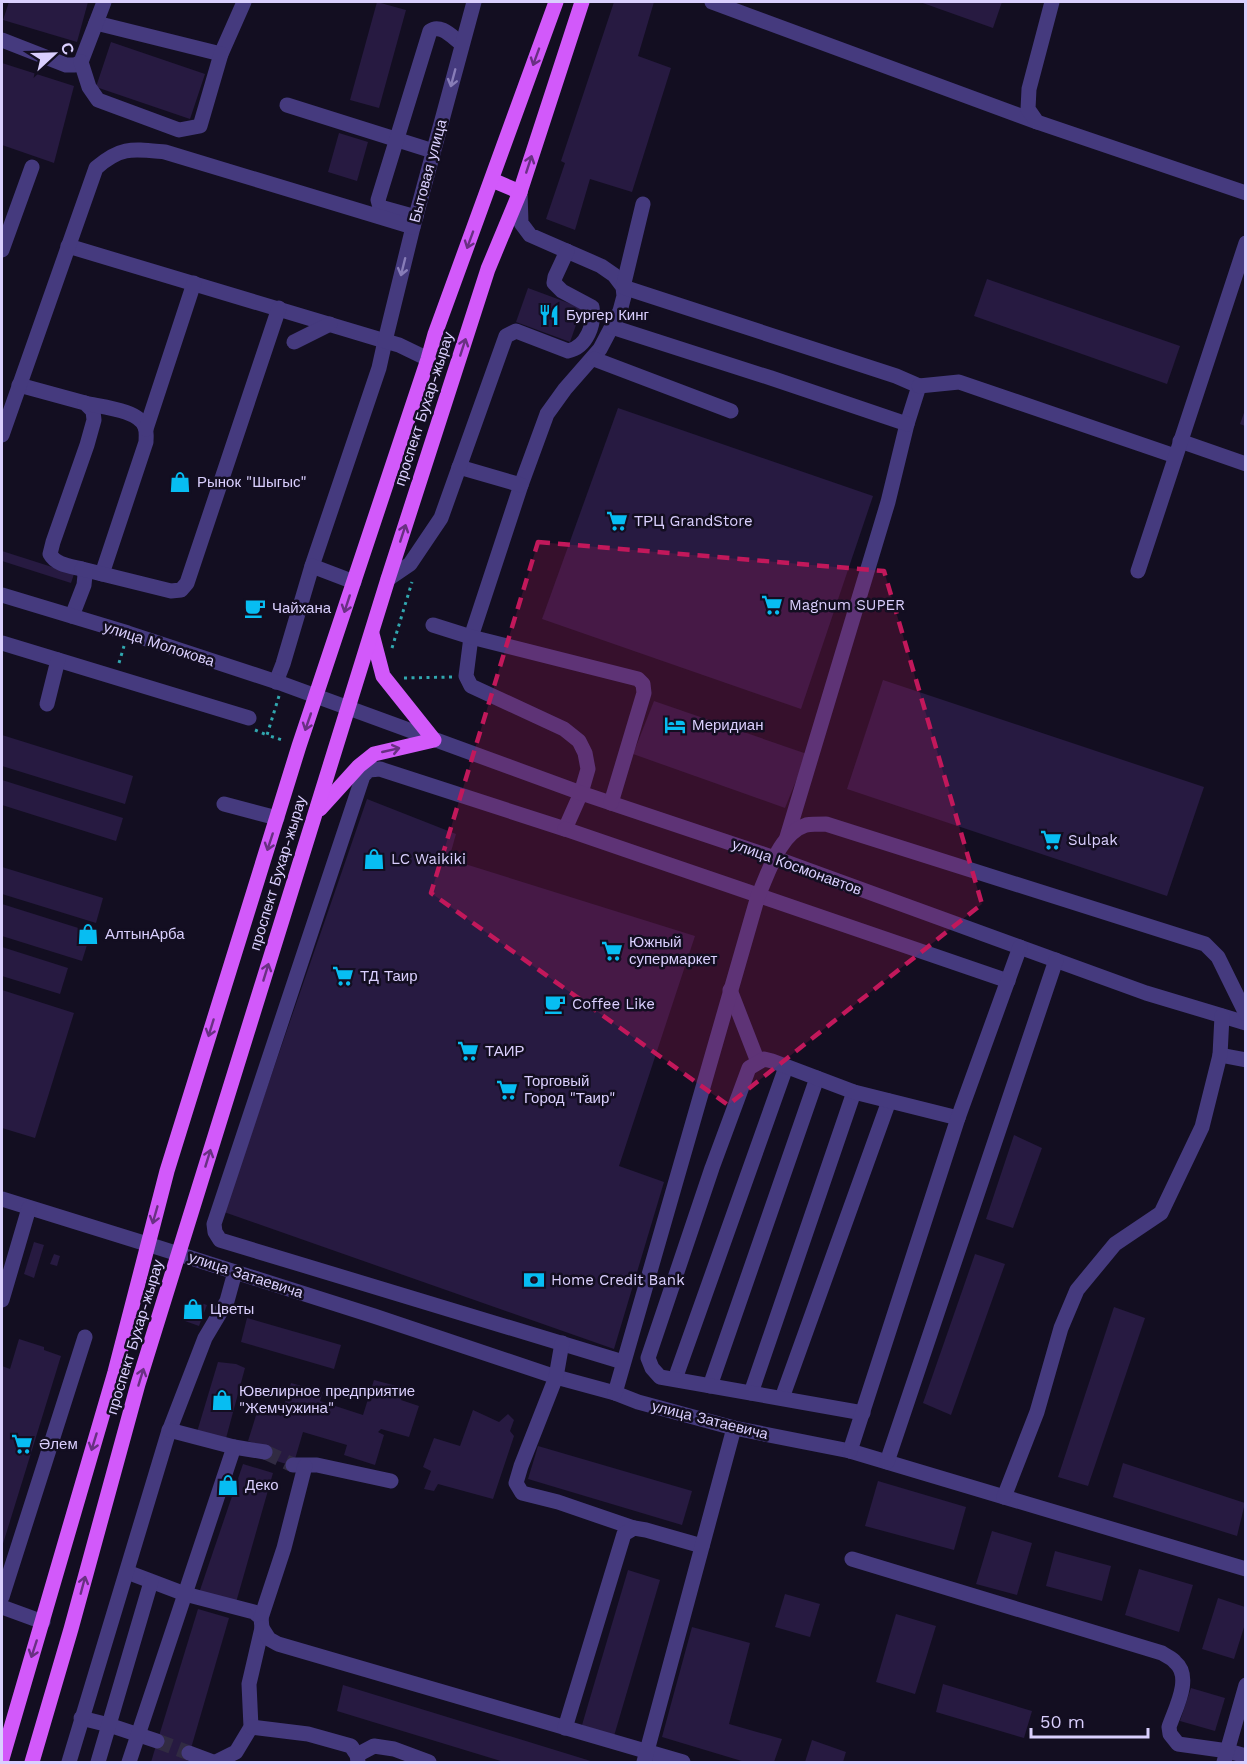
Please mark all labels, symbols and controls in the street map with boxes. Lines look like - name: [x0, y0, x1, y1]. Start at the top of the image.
- north arrow: [24, 24, 84, 84]
- text: С: [56, 40, 79, 58]
- one-way arrow: [529, 47, 540, 65]
- one-way arrow: [447, 68, 458, 87]
- street label: Бытовая улица: [406, 117, 451, 225]
- one-way arrow: [524, 155, 535, 174]
- one-way arrow: [463, 230, 474, 249]
- one-way arrow: [397, 257, 409, 276]
- restaurant icon: Бургер Кинг: [537, 303, 561, 327]
- place label: Бургер Кинг: [566, 306, 650, 324]
- street label: проспект Бухар-жырау: [391, 329, 458, 488]
- one-way arrow: [458, 338, 469, 357]
- shop icon: Рынок "Шыгыс": [168, 470, 192, 494]
- place label: Рынок "Шыгыс": [197, 473, 306, 491]
- supermarket icon: ТРЦ GrandStore: [605, 509, 629, 533]
- place label: ТРЦ GrandStore: [634, 512, 753, 530]
- one-way arrow: [398, 524, 409, 543]
- supermarket icon: Magnum SUPER: [760, 593, 784, 617]
- one-way arrow: [341, 594, 352, 613]
- cafe icon: Чайхана: [243, 596, 267, 620]
- place label: Magnum SUPER: [789, 596, 905, 614]
- place label: Чайхана: [272, 599, 332, 617]
- street label: улица Молокова: [101, 618, 217, 671]
- one-way arrow: [301, 712, 312, 731]
- hotel icon: Меридиан: [663, 713, 687, 737]
- place label: Меридиан: [692, 716, 763, 734]
- one-way arrow: [381, 744, 400, 756]
- street label: проспект Бухар-жырау: [246, 793, 310, 953]
- supermarket icon: Sulpak: [1039, 828, 1063, 852]
- place label: Sulpak: [1068, 831, 1118, 849]
- one-way arrow: [263, 832, 274, 851]
- street label: улица Космонавтов: [730, 835, 864, 899]
- shop icon: LC Waikiki: [362, 847, 386, 871]
- place label: LC Waikiki: [391, 850, 466, 868]
- shop icon: АлтынАрба: [76, 922, 100, 946]
- place label: АлтынАрба: [105, 925, 185, 943]
- place label: Южный супермаркет: [629, 933, 717, 968]
- supermarket icon: Южный супермаркет: [600, 939, 624, 963]
- one-way arrow: [262, 963, 273, 982]
- supermarket icon: ТД Таир: [331, 964, 355, 988]
- place label: ТД Таир: [360, 967, 418, 985]
- cafe icon: Coffee Like: [543, 992, 567, 1016]
- place label: Coffee Like: [572, 995, 655, 1013]
- one-way arrow: [205, 1018, 216, 1037]
- supermarket icon: ТАИР: [456, 1039, 480, 1063]
- place label: ТАИР: [485, 1042, 524, 1060]
- place label: Торговый Город "Таир": [524, 1072, 615, 1107]
- supermarket icon: Торговый Город "Таир": [495, 1078, 519, 1102]
- one-way arrow: [204, 1149, 215, 1168]
- one-way arrow: [149, 1205, 161, 1224]
- street label: улица Затаевича: [186, 1248, 306, 1302]
- street label: проспект Бухар-жырау: [103, 1257, 167, 1417]
- bank icon: Home Credit Bank: [522, 1268, 546, 1292]
- place label: Home Credit Bank: [551, 1271, 685, 1289]
- shop icon: Цветы: [181, 1297, 205, 1321]
- place label: Цветы: [210, 1300, 254, 1318]
- one-way arrow: [136, 1368, 147, 1387]
- place label: Ювелирное предприятие "Жемчужина": [239, 1382, 415, 1417]
- shop icon: Ювелирное предприятие "Жемчужина": [210, 1388, 234, 1412]
- street label: улица Затаевича: [650, 1397, 771, 1443]
- supermarket icon: Әлем: [10, 1432, 34, 1456]
- one-way arrow: [88, 1432, 99, 1451]
- place label: Әлем: [39, 1435, 78, 1453]
- shop icon: Деко: [216, 1473, 240, 1497]
- place label: Деко: [245, 1476, 279, 1494]
- one-way arrow: [78, 1576, 90, 1595]
- one-way arrow: [28, 1639, 39, 1658]
- scale bar: [1031, 1701, 1148, 1739]
- text: 50 m: [1040, 1711, 1085, 1732]

